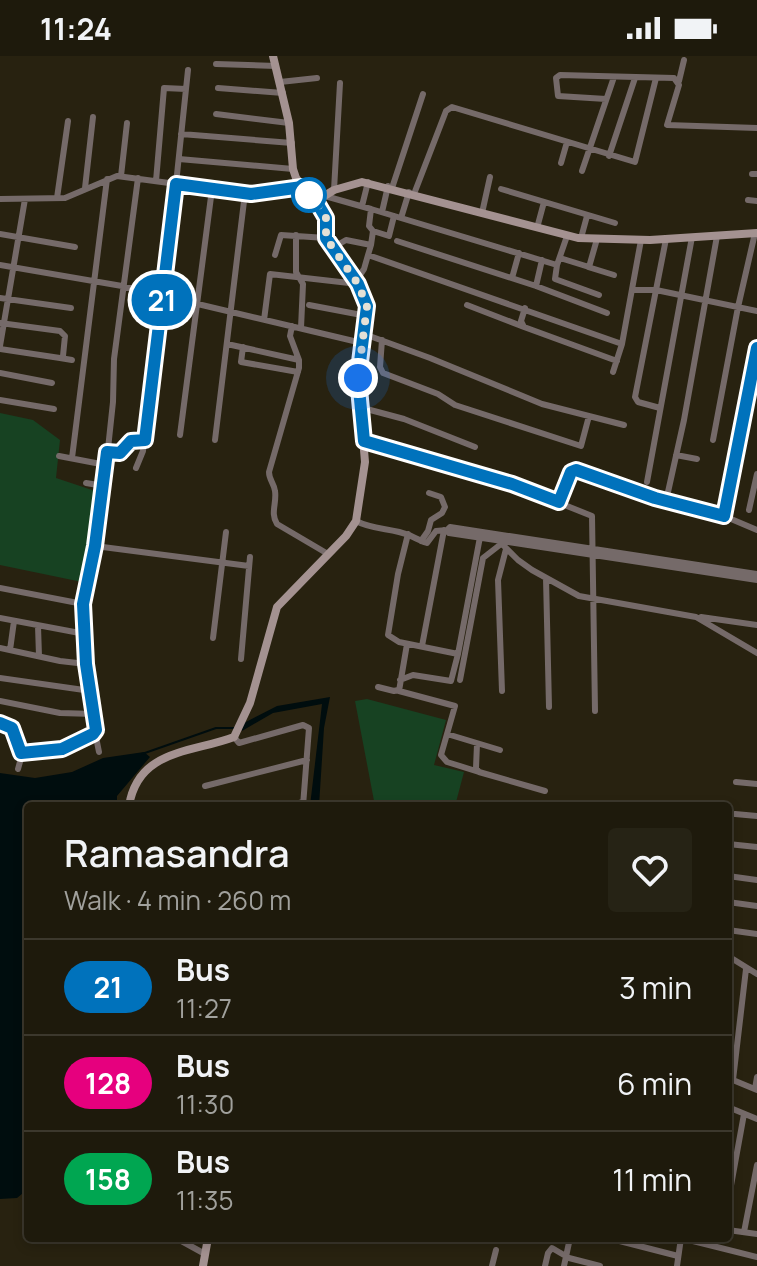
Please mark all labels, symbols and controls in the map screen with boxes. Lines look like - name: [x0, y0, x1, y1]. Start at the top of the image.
- text: 11:24: [40, 8, 112, 49]
- unlabelled marker: [292, 178, 326, 212]
- line badge: 21: [126, 274, 198, 326]
- text: 21: [148, 281, 176, 319]
- your location: [338, 358, 378, 398]
- text: Ramasandra: [64, 826, 290, 878]
- button: heart: [608, 828, 692, 912]
- text: Walk · 4 min · 260 m: [64, 882, 291, 918]
- text: Bus: [176, 949, 230, 990]
- text: 3 min: [619, 967, 692, 1008]
- text: 21: [94, 968, 122, 1006]
- text: 11:27: [176, 990, 232, 1026]
- text: Bus: [176, 1045, 230, 1086]
- text: 6 min: [617, 1063, 692, 1104]
- text: 128: [85, 1064, 131, 1102]
- text: 11:30: [176, 1086, 234, 1122]
- text: Bus: [176, 1141, 230, 1182]
- text: 11 min: [612, 1159, 692, 1200]
- text: 158: [85, 1160, 131, 1198]
- text: 11:35: [176, 1182, 233, 1218]

